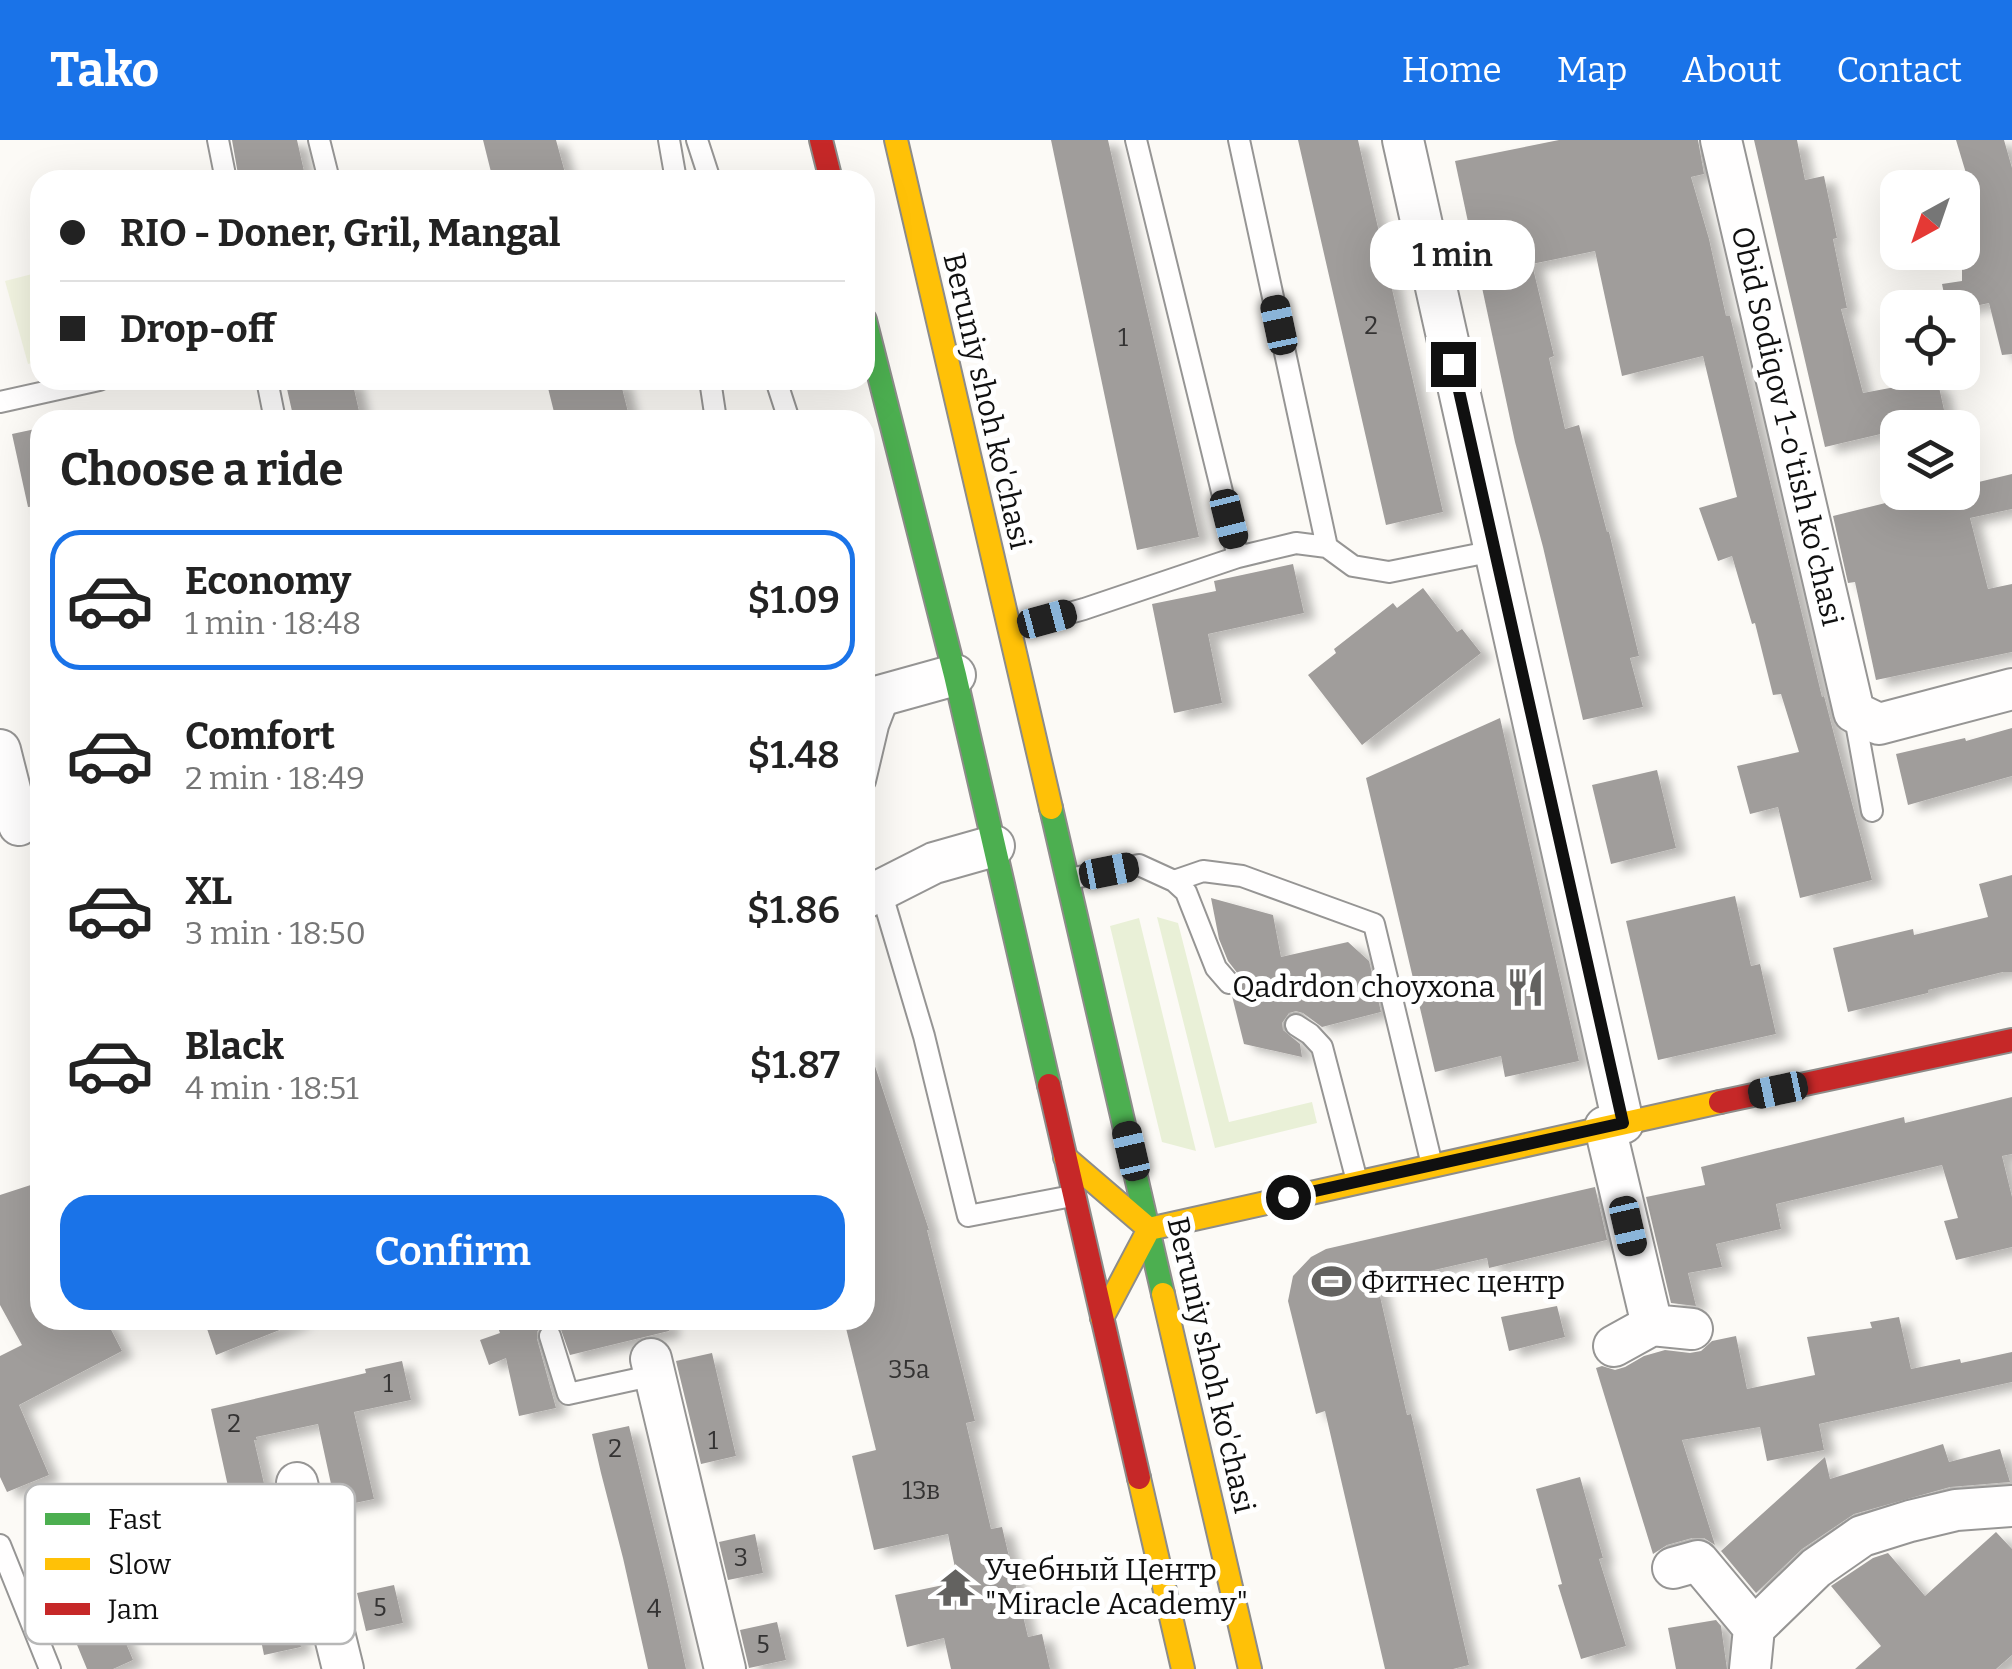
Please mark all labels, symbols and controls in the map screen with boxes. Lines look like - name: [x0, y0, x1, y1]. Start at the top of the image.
- text: Tako: [50, 41, 159, 99]
- text: Home: [1402, 49, 1502, 91]
- text: Map: [1557, 49, 1627, 91]
- text: About: [1682, 49, 1781, 91]
- text: Contact: [1836, 49, 1962, 91]
- north arrow: [1880, 170, 1980, 270]
- map controls: [1880, 170, 1980, 510]
- text: RIO - Doner, Gril, Mangal: [120, 210, 561, 256]
- callout: 1 min: [1370, 219, 1536, 289]
- street label: Obid Sodiqov 1-o'tish ko'chasi: [1723, 223, 1851, 629]
- text: 1 min: [1412, 236, 1493, 274]
- street label: Beruniy shoh ko'chasi: [935, 250, 1039, 553]
- button: locate: [1880, 290, 1980, 390]
- car: [1258, 293, 1300, 357]
- text: Drop-off: [120, 306, 275, 352]
- house number: 2: [1364, 311, 1378, 341]
- house number: 1: [1118, 323, 1128, 353]
- route end: [1431, 342, 1476, 387]
- button: layers: [1880, 410, 1980, 510]
- text: Choose a ride: [60, 443, 343, 497]
- car: [1207, 486, 1251, 552]
- icon: car: [65, 555, 155, 645]
- text: Economy: [185, 558, 351, 604]
- text: $1.09: [747, 577, 840, 623]
- car: [1014, 597, 1080, 641]
- text: 1 min · 18:48: [185, 604, 361, 642]
- icon: car: [65, 710, 155, 800]
- text: Comfort: [185, 713, 335, 759]
- text: $1.48: [747, 732, 840, 778]
- text: 2 min · 18:49: [185, 759, 365, 797]
- car: [1077, 851, 1141, 891]
- icon: car: [65, 865, 155, 955]
- text: XL: [185, 868, 232, 914]
- text: $1.86: [747, 887, 840, 933]
- text: 3 min · 18:50: [185, 914, 366, 952]
- restaurant icon: Qadrdon choyxona: [1504, 966, 1546, 1008]
- place label: Qadrdon choyxona: [1232, 969, 1495, 1005]
- icon: car: [65, 1020, 155, 1110]
- text: Black: [185, 1023, 284, 1069]
- text: $1.87: [749, 1042, 840, 1088]
- text: 4 min · 18:51: [185, 1069, 359, 1107]
- car: [1746, 1069, 1810, 1111]
- car: [1110, 1118, 1152, 1184]
- route start: [1266, 1175, 1311, 1220]
- car: [1607, 1193, 1649, 1259]
- button: Confirm: [60, 1195, 845, 1310]
- street label: Beruniy shoh ko'chasi: [1159, 1214, 1263, 1517]
- sports icon: Фитнес центр: [1310, 1261, 1352, 1303]
- place label: Фитнес центр: [1361, 1264, 1565, 1300]
- house number: 35a: [888, 1355, 930, 1385]
- house number: 1: [383, 1369, 393, 1399]
- house number: 2: [227, 1409, 241, 1439]
- house number: 1: [708, 1426, 718, 1456]
- house number: 2: [608, 1434, 622, 1464]
- house number: 13в: [902, 1476, 940, 1506]
- legend: [25, 1484, 355, 1644]
- text: Fast: [108, 1503, 162, 1536]
- house number: 3: [734, 1543, 748, 1573]
- text: Slow: [108, 1548, 171, 1581]
- place label: Учебный Центр "Miracle Academy": [985, 1552, 1248, 1622]
- temple icon: Учебный Центр "Miracle Academy": [934, 1566, 976, 1608]
- text: Jam: [107, 1593, 159, 1626]
- house number: 5: [373, 1593, 387, 1623]
- house number: 4: [647, 1594, 662, 1624]
- house number: 5: [756, 1630, 770, 1660]

